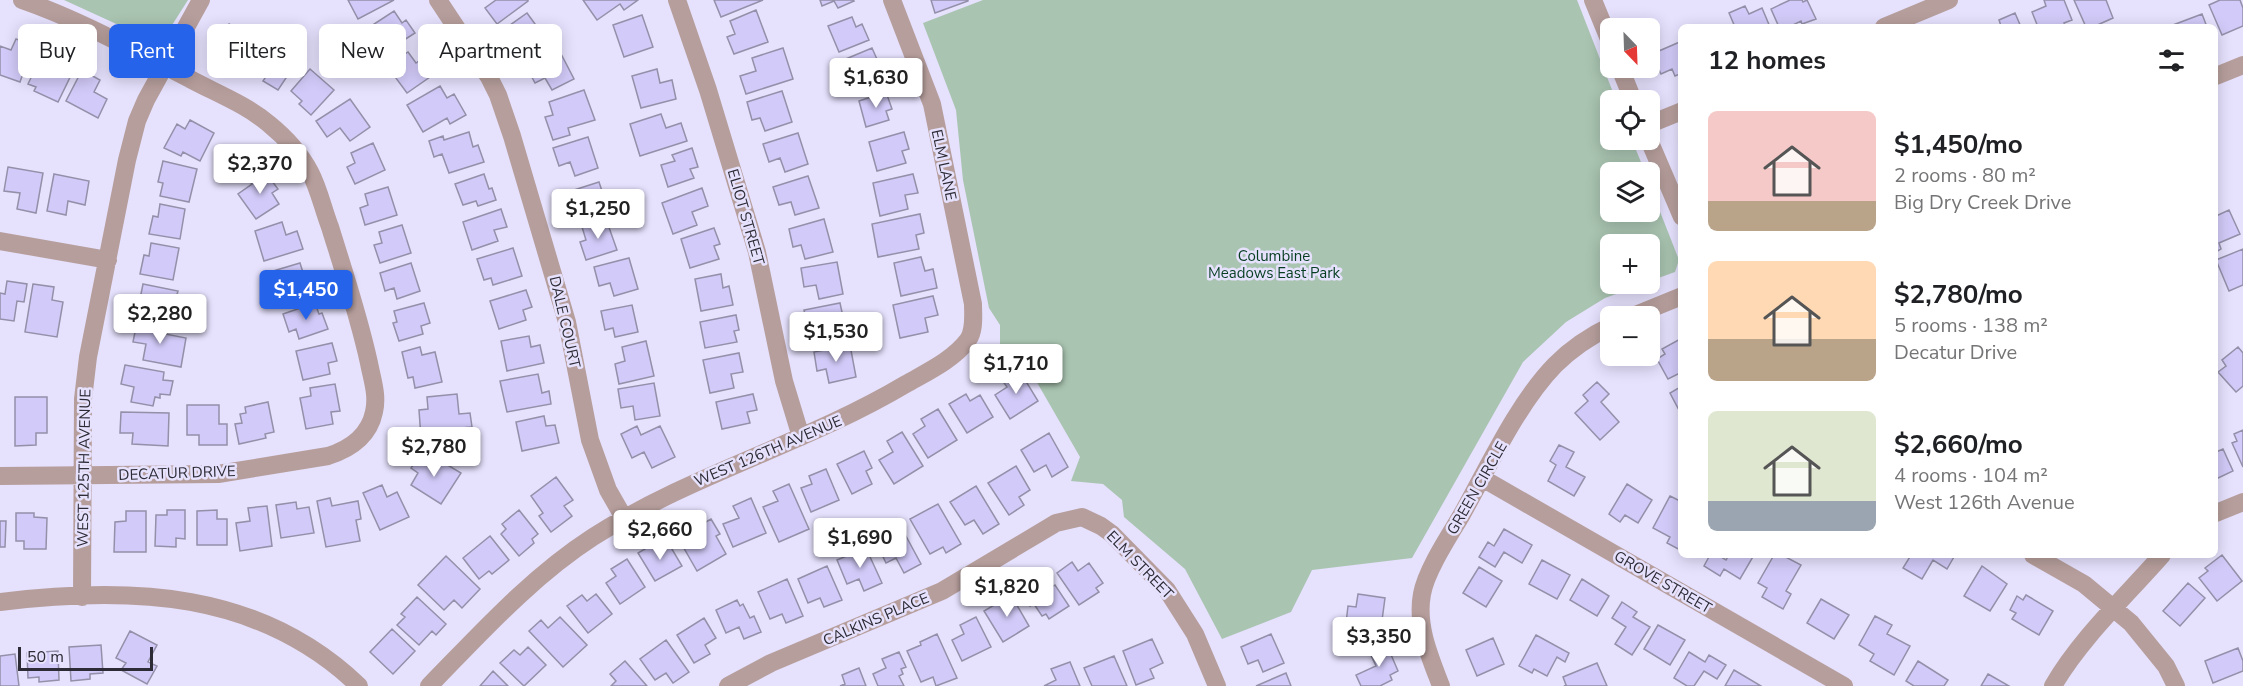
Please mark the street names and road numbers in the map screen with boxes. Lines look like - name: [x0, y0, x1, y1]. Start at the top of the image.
- street label: ELM LANE: [927, 128, 961, 202]
- street label: ELIOT STREET: [723, 167, 769, 267]
- street label: DALE COURT: [545, 274, 585, 370]
- street label: WEST 125TH AVENUE: [73, 389, 95, 547]
- street label: WEST 126TH AVENUE: [691, 411, 845, 491]
- street label: GREEN CIRCLE: [1442, 438, 1512, 538]
- street label: DECATUR DRIVE: [118, 461, 236, 485]
- street label: ELM STREET: [1102, 526, 1178, 604]
- street label: GROVE STREET: [1611, 546, 1715, 618]
- street label: CALKINS PLACE: [820, 588, 932, 650]

